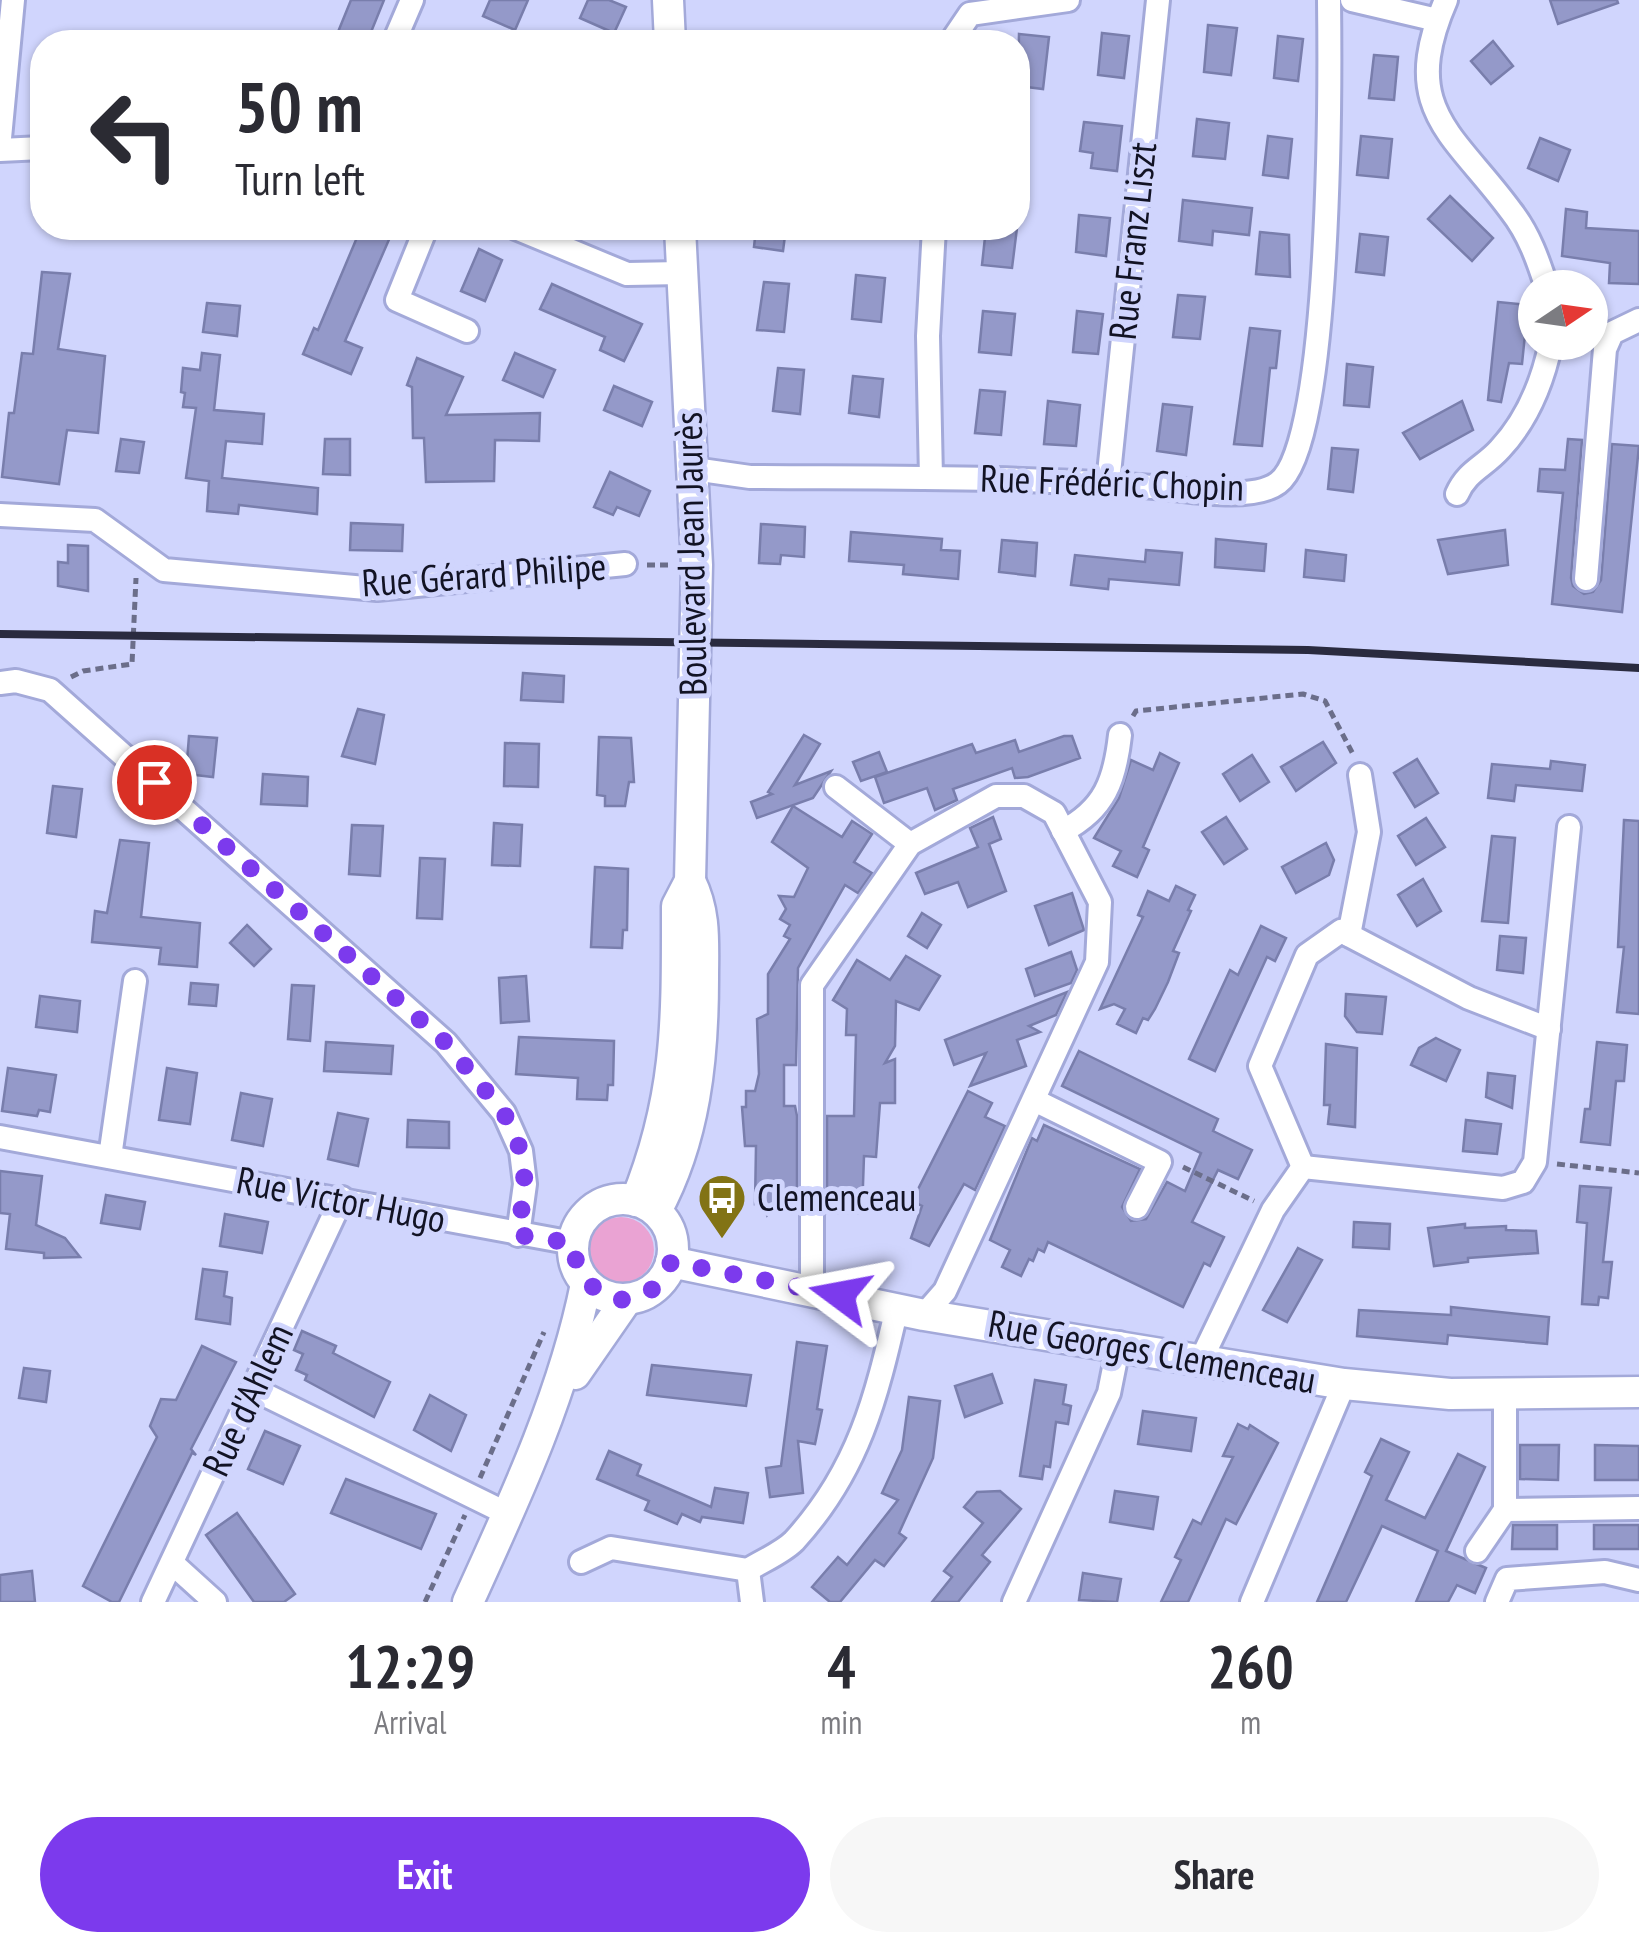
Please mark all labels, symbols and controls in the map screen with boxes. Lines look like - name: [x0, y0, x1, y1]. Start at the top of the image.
- text: 50 m: [235, 61, 363, 151]
- icon: left: [70, 70, 200, 200]
- street label: Rue Franz Liszt: [1097, 139, 1166, 342]
- text: Turn left: [235, 149, 365, 207]
- north arrow: [1518, 270, 1608, 360]
- map controls: [1518, 270, 1608, 360]
- street label: Boulevard Jean Jaurès: [663, 412, 716, 697]
- street label: Rue Frédéric Chopin: [979, 452, 1245, 511]
- street label: Rue Gérard Philipe: [360, 541, 608, 606]
- pin: [112, 740, 197, 825]
- icon: arrive: [127, 755, 182, 810]
- street label: Rue Victor Hugo: [233, 1154, 450, 1243]
- bus stop icon: Clemenceau: [696, 1172, 748, 1240]
- place label: Clemenceau: [757, 1172, 916, 1221]
- position arrow: [788, 1243, 892, 1347]
- street label: Rue Georges Clemenceau: [985, 1298, 1320, 1403]
- street label: Rue d'Ahlem: [190, 1316, 303, 1483]
- text: 12:29: [345, 1627, 475, 1705]
- text: 4: [827, 1627, 856, 1705]
- text: 260: [1208, 1627, 1294, 1705]
- text: Arrival: [374, 1701, 446, 1743]
- text: min: [820, 1701, 862, 1743]
- text: m: [1240, 1701, 1261, 1743]
- button: Exit: [40, 1817, 810, 1932]
- button: Share: [830, 1817, 1599, 1932]

